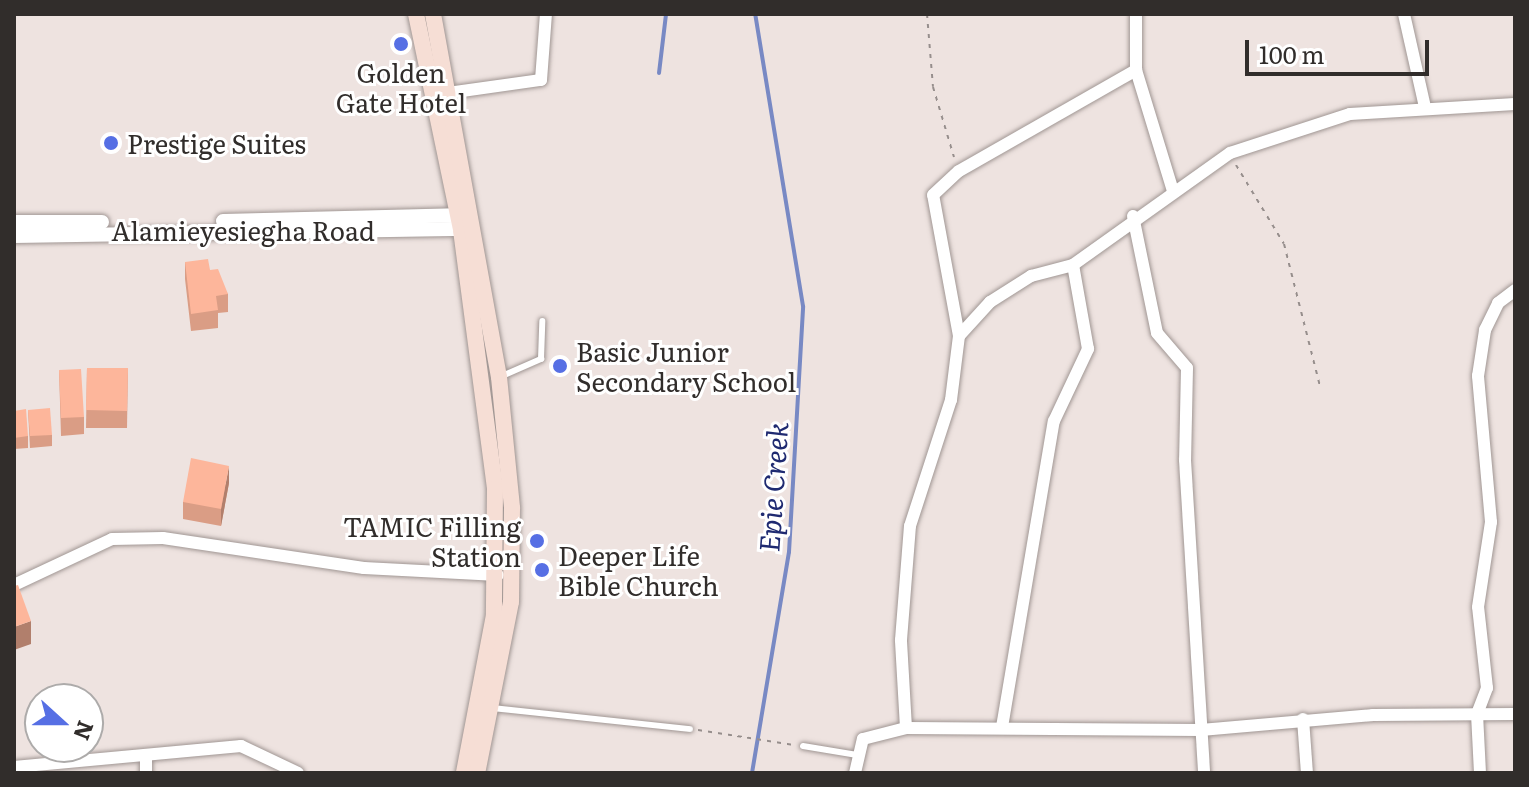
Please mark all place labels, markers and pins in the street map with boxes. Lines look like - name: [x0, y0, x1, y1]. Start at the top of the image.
- marker: Golden Gate Hotel: [392, 35, 410, 53]
- place label: Golden Gate Hotel: [336, 56, 466, 118]
- place label: Prestige Suites: [127, 127, 306, 159]
- marker: Prestige Suites: [102, 134, 120, 152]
- place label: Basic Junior Secondary School: [576, 335, 796, 396]
- marker: Basic Junior Secondary School: [551, 357, 569, 375]
- place label: TAMIC Filling Station: [343, 510, 521, 572]
- marker: TAMIC Filling Station: [528, 532, 546, 550]
- place label: Deeper Life Bible Church: [558, 539, 719, 600]
- marker: Deeper Life Bible Church: [533, 561, 551, 579]

